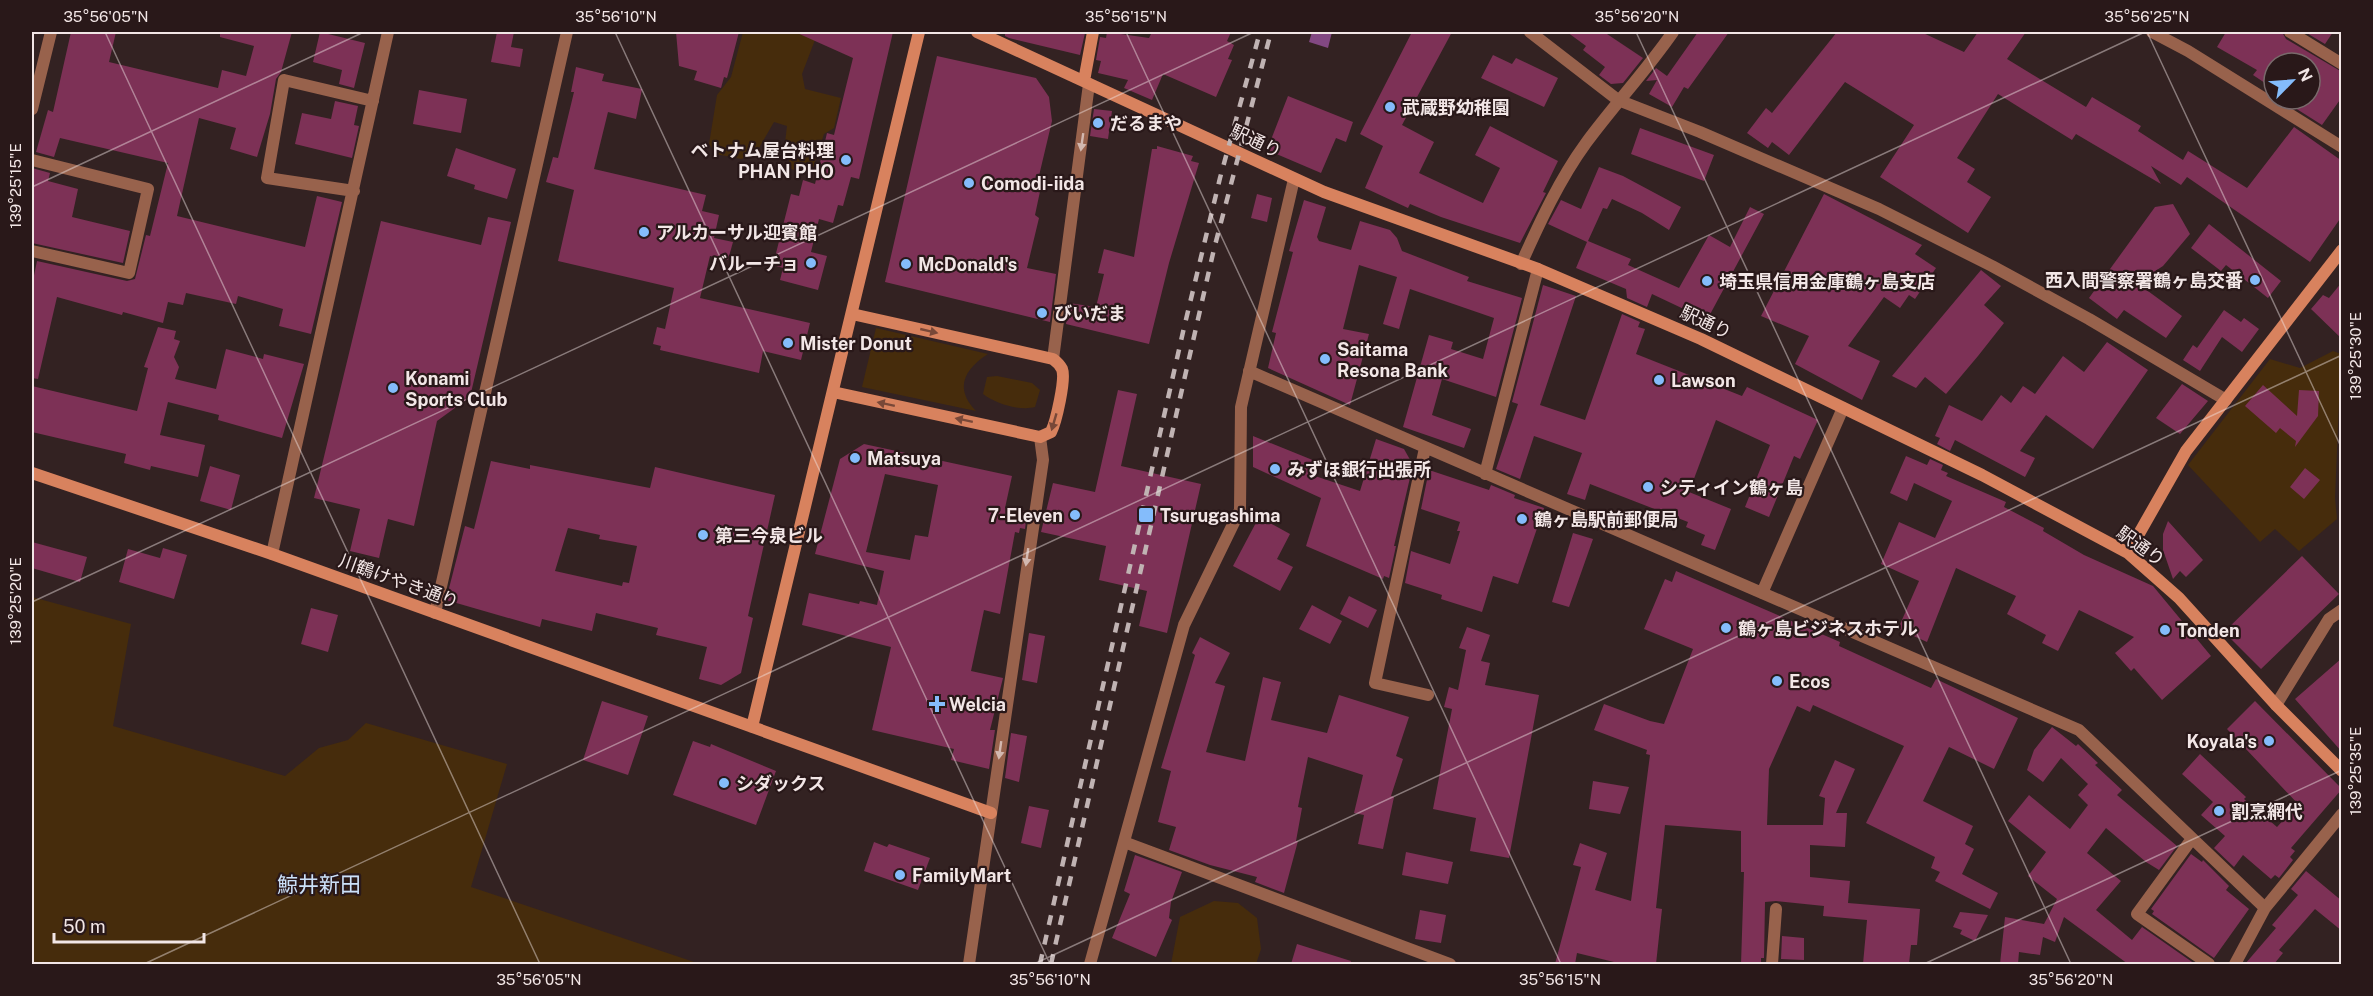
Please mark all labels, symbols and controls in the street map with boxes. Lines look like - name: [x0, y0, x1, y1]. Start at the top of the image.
- text: 35°56'05"N: [63, 8, 149, 25]
- text: 35°56'10"N: [575, 8, 657, 25]
- text: 35°56'15"N: [1085, 8, 1167, 25]
- text: 35°56'20"N: [1595, 8, 1679, 25]
- text: 35°56'25"N: [2105, 8, 2189, 25]
- north arrow: [2262, 51, 2322, 111]
- text: N: [2294, 65, 2316, 85]
- place label: 武蔵野幼稚園: [1402, 97, 1510, 118]
- marker: 武蔵野幼稚園: [1383, 100, 1397, 114]
- place label: だるまや: [1110, 113, 1182, 134]
- marker: だるまや: [1091, 116, 1105, 130]
- street label: 駅通り: [1227, 120, 1285, 162]
- one-way arrow: [1077, 132, 1086, 151]
- place label: ベトナム屋台料理 PHAN PHO: [691, 140, 834, 182]
- text: 139°25'15"E: [7, 143, 24, 229]
- marker: ベトナム屋台料理 PHAN PHO: [839, 153, 853, 167]
- place label: Comodi-iida: [981, 173, 1085, 194]
- marker: Comodi-iida: [962, 176, 976, 190]
- place label: アルカーサル迎賓館: [656, 222, 817, 243]
- marker: アルカーサル迎賓館: [637, 225, 651, 239]
- place label: バルーチョ: [709, 253, 799, 274]
- place label: McDonald's: [918, 254, 1017, 275]
- marker: バルーチョ: [804, 256, 818, 270]
- marker: McDonald's: [899, 257, 913, 271]
- place label: 西入間警察署鶴ヶ島交番: [2045, 270, 2243, 291]
- place label: 埼玉県信用金庫鶴ヶ島支店: [1719, 271, 1935, 292]
- marker: 西入間警察署鶴ヶ島交番: [2248, 273, 2262, 287]
- marker: 埼玉県信用金庫鶴ヶ島支店: [1700, 274, 1714, 288]
- street label: 駅通り: [1677, 301, 1735, 343]
- place label: びいだま: [1054, 303, 1126, 324]
- marker: びいだま: [1035, 306, 1049, 320]
- text: 139°25'30"E: [2347, 312, 2364, 400]
- one-way arrow: [920, 327, 939, 336]
- place label: Mister Donut: [800, 333, 912, 354]
- marker: Mister Donut: [781, 336, 795, 350]
- place label: Saitama Resona Bank: [1337, 339, 1448, 381]
- marker: Saitama Resona Bank: [1318, 352, 1332, 366]
- place label: Konami Sports Club: [405, 368, 507, 410]
- place label: Lawson: [1671, 370, 1736, 391]
- marker: Lawson: [1652, 373, 1666, 387]
- marker: Konami Sports Club: [386, 381, 400, 395]
- one-way arrow: [877, 398, 896, 408]
- one-way arrow: [1049, 413, 1058, 431]
- one-way arrow: [955, 415, 974, 425]
- place label: Matsuya: [867, 448, 941, 469]
- marker: Matsuya: [848, 451, 862, 465]
- place label: みずほ銀行出張所: [1287, 459, 1431, 480]
- marker: みずほ銀行出張所: [1268, 462, 1282, 476]
- place label: シティイン鶴ヶ島: [1660, 477, 1803, 498]
- marker: シティイン鶴ヶ島: [1641, 480, 1655, 494]
- place label: 7-Eleven: [988, 505, 1063, 526]
- place label: Tsurugashima: [1160, 505, 1280, 526]
- marker: Tsurugashima: [1137, 506, 1155, 524]
- marker: 7-Eleven: [1068, 508, 1082, 522]
- place label: 鶴ヶ島駅前郵便局: [1534, 509, 1678, 530]
- marker: 鶴ヶ島駅前郵便局: [1515, 512, 1529, 526]
- street label: 駅通り: [2113, 522, 2169, 570]
- place label: 第三今泉ビル: [715, 525, 823, 546]
- marker: 第三今泉ビル: [696, 528, 710, 542]
- one-way arrow: [1023, 547, 1032, 566]
- street label: 川鶴けやき通り: [336, 550, 462, 612]
- text: 139°25'20"E: [7, 557, 24, 645]
- place label: 鶴ヶ島ビジネスホテル: [1738, 618, 1918, 639]
- place label: Tonden: [2177, 620, 2240, 641]
- marker: 鶴ヶ島ビジネスホテル: [1719, 621, 1733, 635]
- marker: Tonden: [2158, 623, 2172, 637]
- place label: Ecos: [1789, 671, 1830, 692]
- marker: Ecos: [1770, 674, 1784, 688]
- place label: Welcia: [949, 694, 1006, 715]
- marker: Welcia: [930, 697, 944, 711]
- text: 139°25'35"E: [2347, 727, 2364, 815]
- place label: Koyala's: [2186, 731, 2257, 752]
- marker: Koyala's: [2262, 734, 2276, 748]
- one-way arrow: [995, 740, 1004, 759]
- place label: シダックス: [736, 773, 825, 794]
- marker: シダックス: [717, 776, 731, 790]
- place label: 割烹網代: [2231, 801, 2303, 822]
- marker: 割烹網代: [2212, 804, 2226, 818]
- place label: FamilyMart: [912, 865, 1011, 886]
- marker: FamilyMart: [893, 868, 907, 882]
- district label: 鯨井新田: [277, 872, 361, 897]
- scale bar: [54, 906, 204, 944]
- text: 50 m: [63, 916, 106, 937]
- text: 35°56'05"N: [496, 971, 582, 988]
- text: 35°56'10"N: [1009, 971, 1091, 988]
- text: 35°56'15"N: [1519, 971, 1601, 988]
- text: 35°56'20"N: [2029, 971, 2113, 988]

